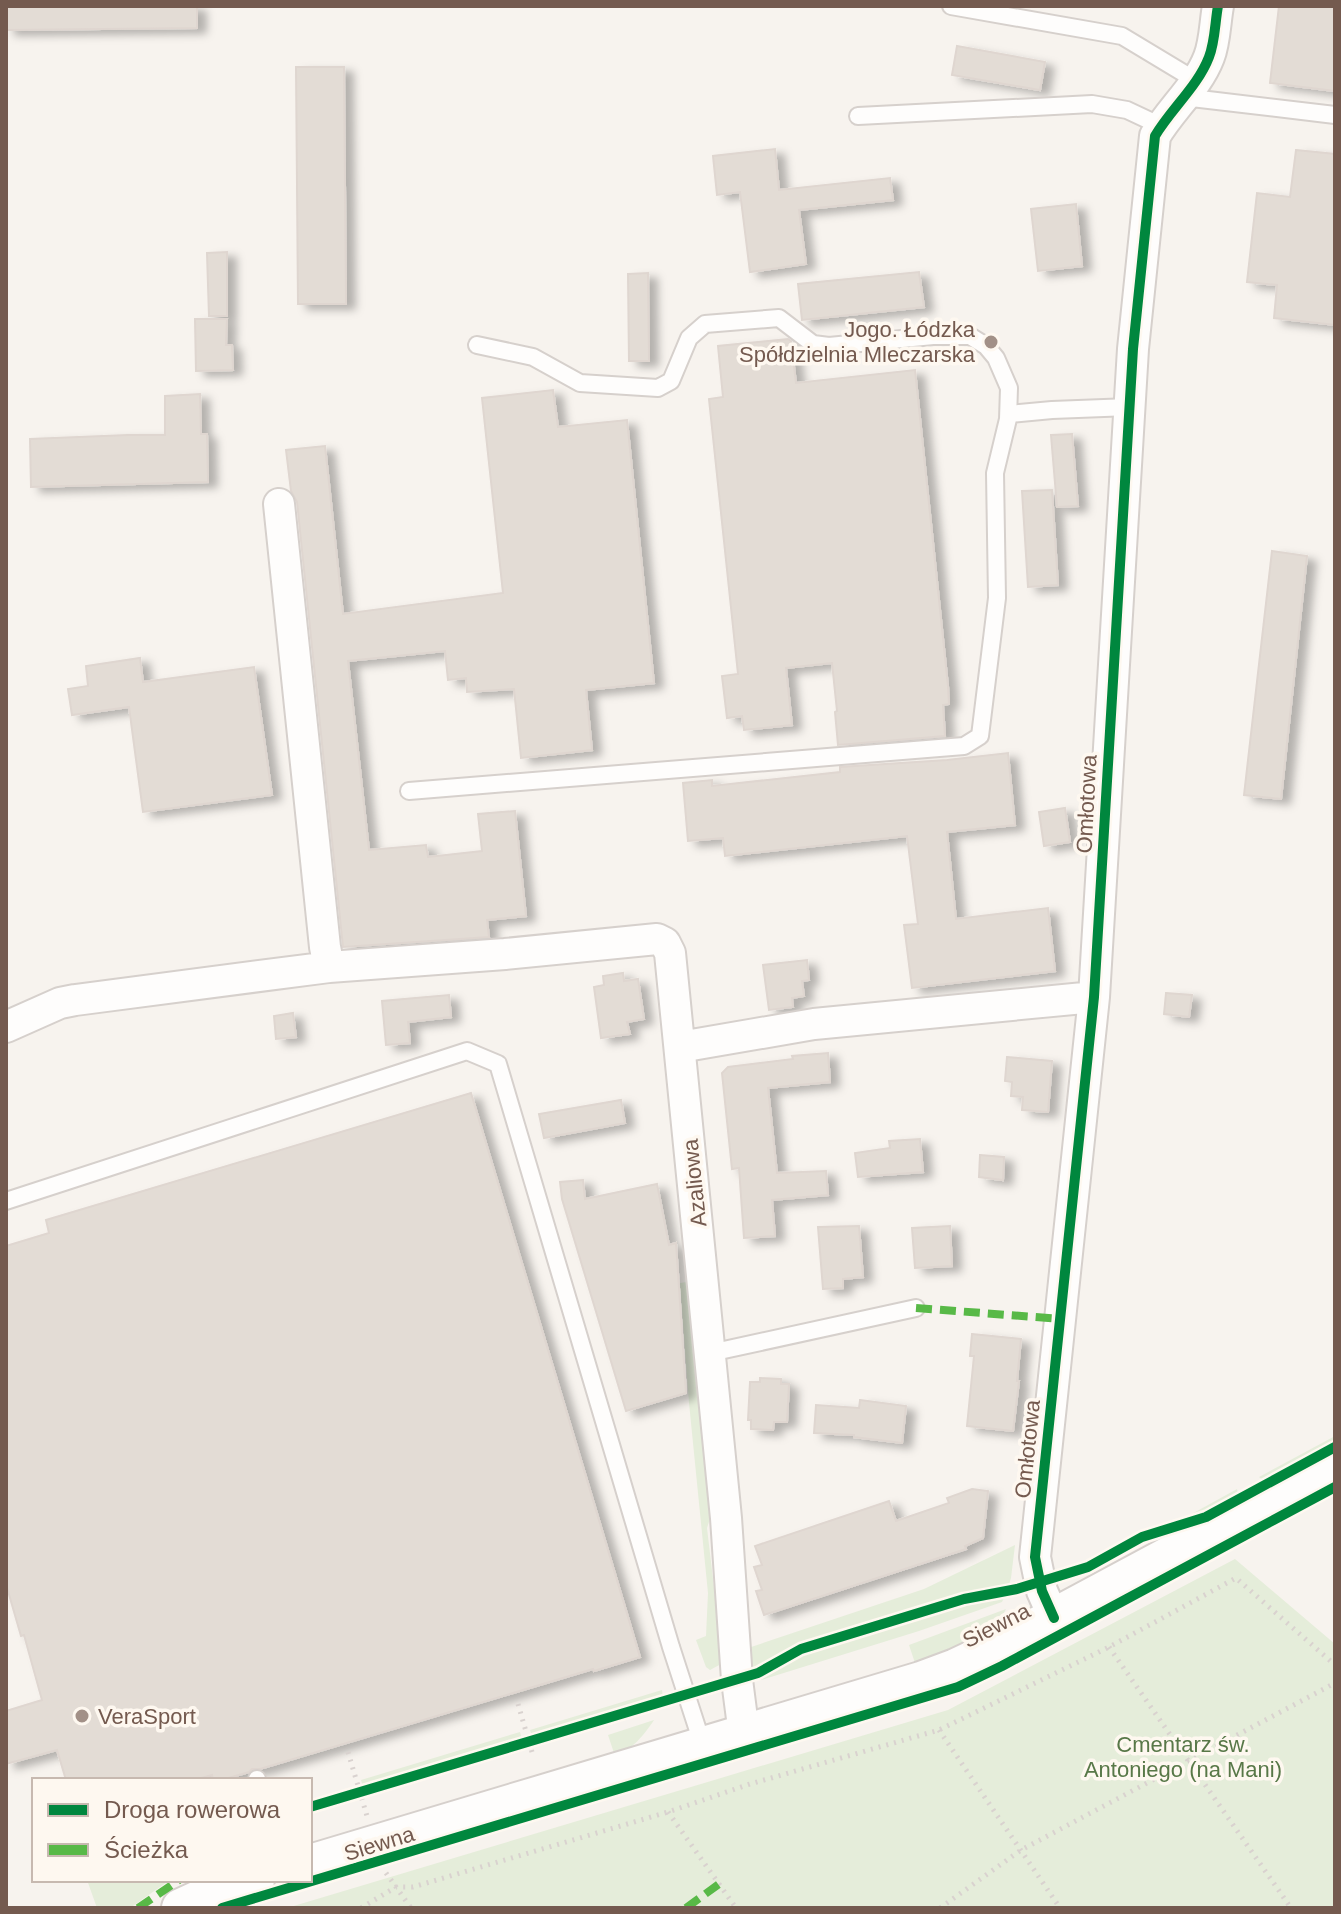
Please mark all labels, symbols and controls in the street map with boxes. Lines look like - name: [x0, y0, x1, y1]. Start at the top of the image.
- place label: Jogo. Łódzka Spółdzielnia Mleczarska: [739, 317, 976, 367]
- marker: Jogo. Łódzka Spółdzielnia Mleczarska: [982, 333, 1000, 351]
- street label: Omłotowa: [1071, 753, 1102, 854]
- street label: Azaliowa: [677, 1137, 712, 1228]
- street label: Omłotowa: [1010, 1398, 1045, 1500]
- street label: Siewna: [958, 1598, 1035, 1653]
- place label: VeraSport: [98, 1704, 196, 1729]
- marker: VeraSport: [73, 1707, 91, 1725]
- park label: Cmentarz św. Antoniego (na Mani): [1084, 1732, 1282, 1782]
- legend: [32, 1778, 312, 1882]
- text: Droga rowerowa: [104, 1796, 281, 1823]
- street label: Siewna: [341, 1821, 418, 1866]
- text: Ścieżka: [104, 1836, 189, 1863]

